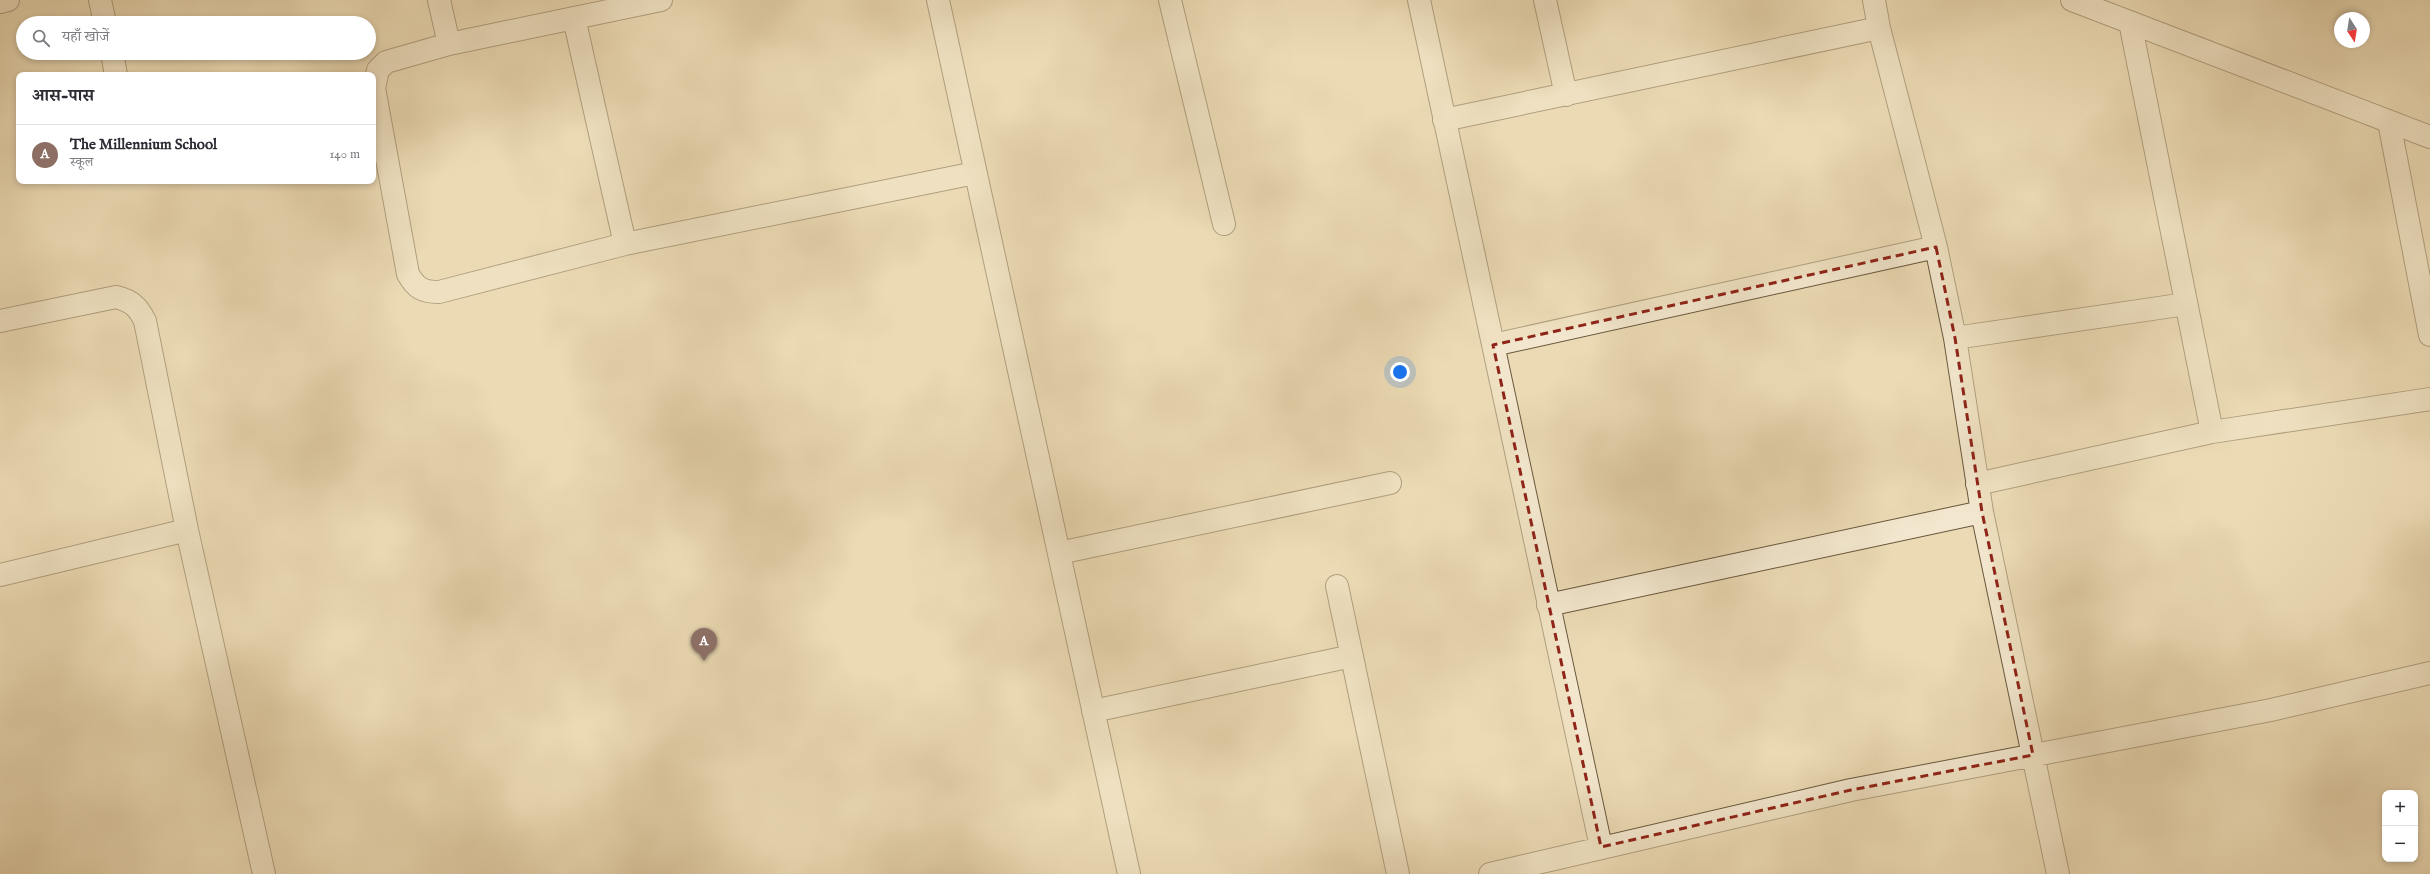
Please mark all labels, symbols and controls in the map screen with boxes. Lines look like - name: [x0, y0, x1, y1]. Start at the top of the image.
- north arrow: [2334, 12, 2370, 48]
- search box: [16, 16, 376, 60]
- icon: search: [30, 27, 52, 49]
- text: यहाँ खोजें: [62, 27, 109, 46]
- text: आस-पास: [32, 86, 94, 107]
- text: The Millennium School: [70, 135, 217, 154]
- text: A: [41, 146, 49, 163]
- text: 140 m: [330, 146, 360, 163]
- text: स्कूल: [70, 154, 93, 171]
- your location: [1390, 362, 1410, 382]
- pin: A: [691, 628, 717, 661]
- map controls: [2382, 790, 2418, 862]
- button: +: [2382, 790, 2418, 826]
- button: −: [2382, 826, 2418, 862]

